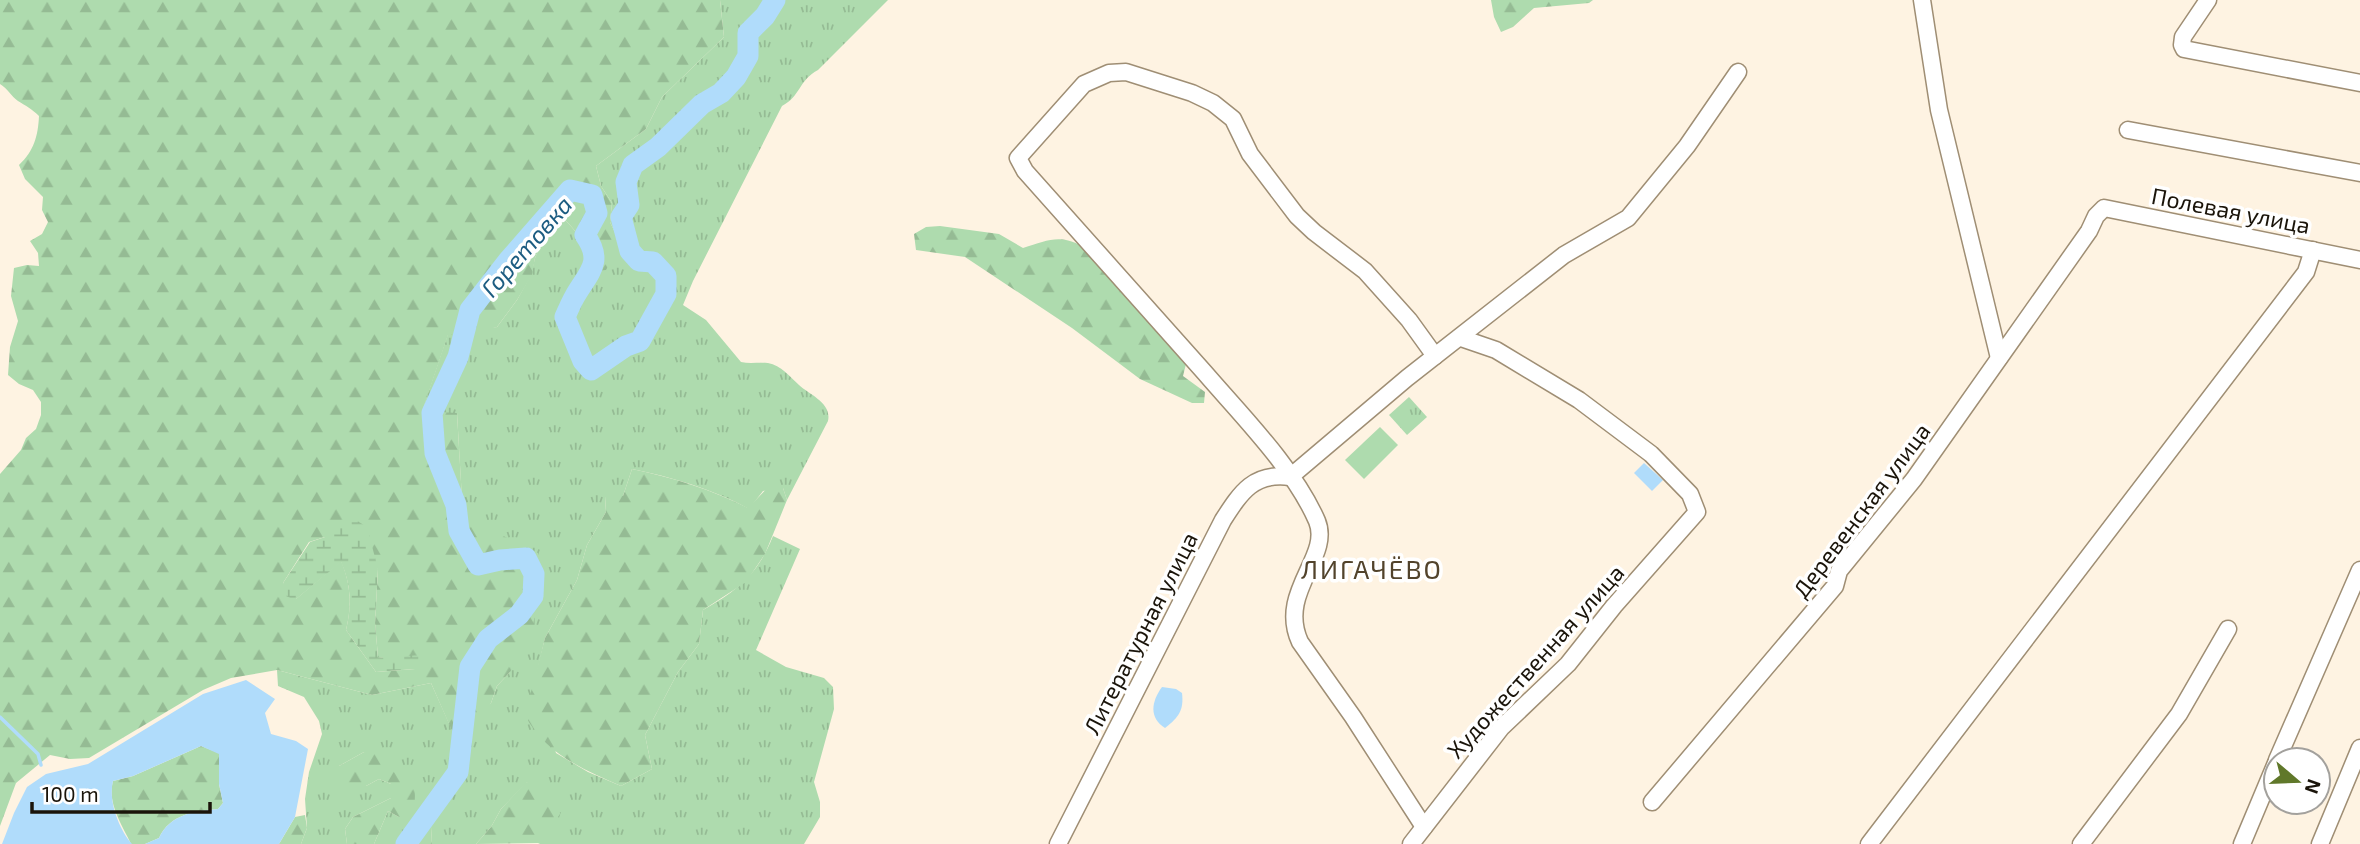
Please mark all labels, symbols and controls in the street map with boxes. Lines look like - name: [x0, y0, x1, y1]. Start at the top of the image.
- street label: Полевая улица: [2149, 181, 2313, 240]
- water label: Горетовка: [474, 190, 578, 302]
- street label: Деревенская улица: [1786, 417, 1936, 603]
- street label: Литературная улица: [1077, 527, 1204, 739]
- district label: ЛИГАЧЁВО: [1301, 553, 1443, 584]
- street label: Художественная улица: [1441, 558, 1630, 764]
- north arrow: [2262, 746, 2332, 816]
- scale bar: [32, 770, 210, 814]
- text: N: [2300, 776, 2327, 797]
- text: 100 m: [42, 781, 99, 806]

